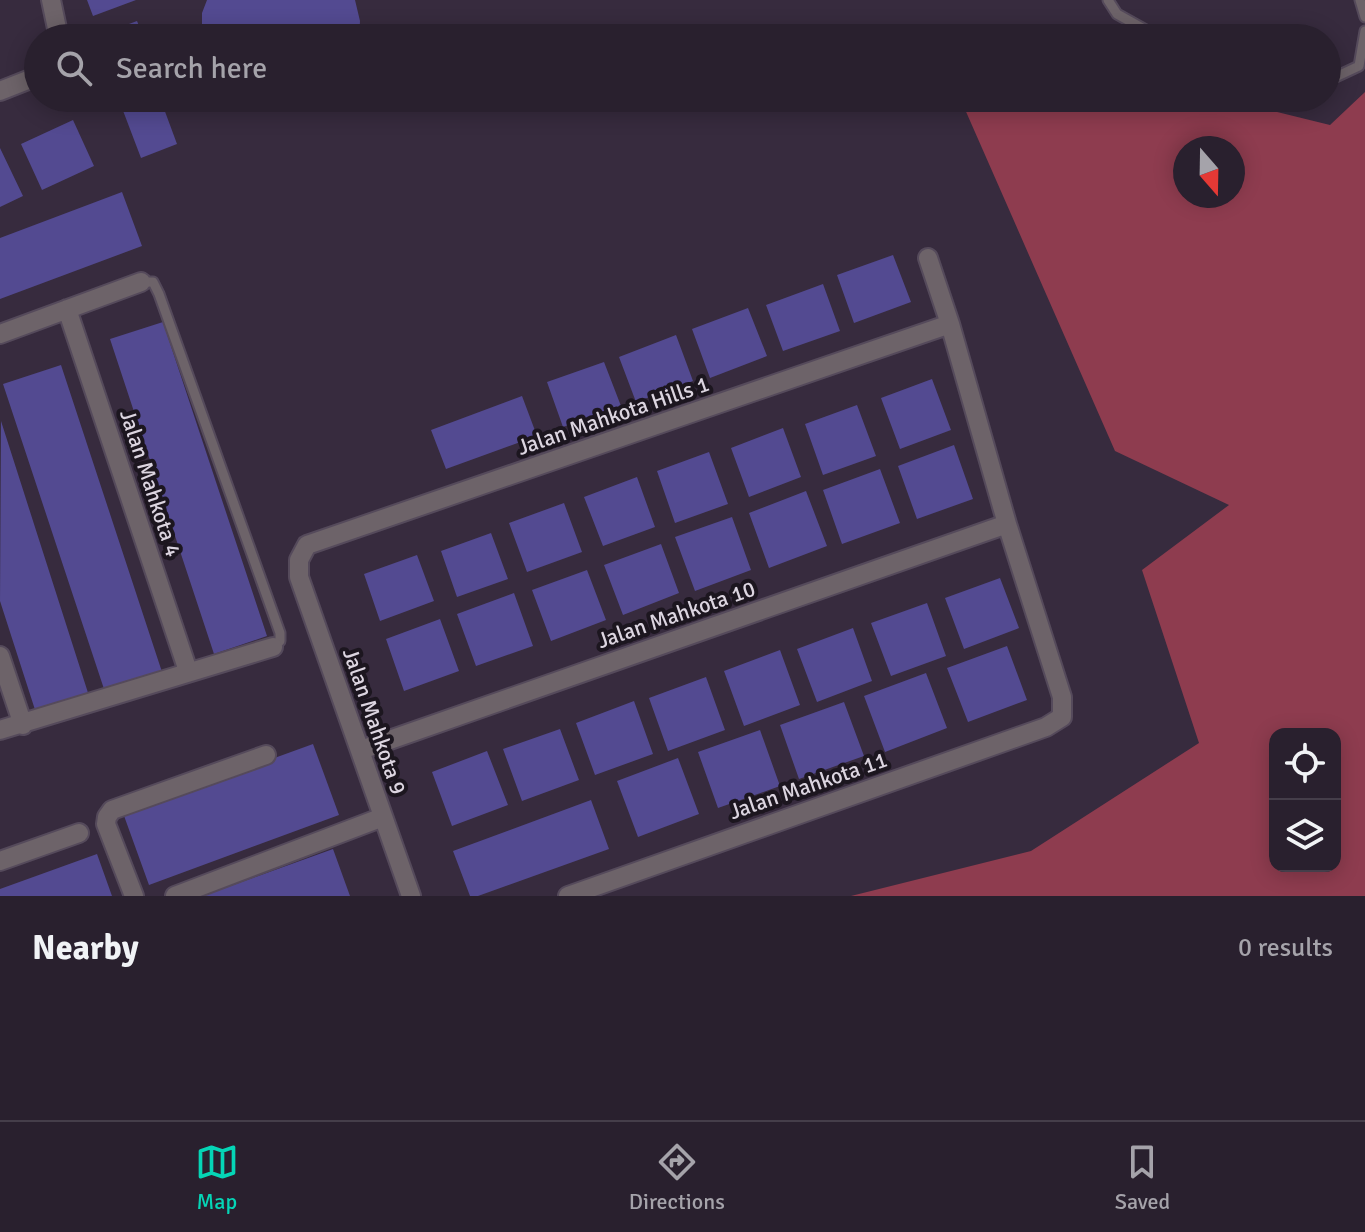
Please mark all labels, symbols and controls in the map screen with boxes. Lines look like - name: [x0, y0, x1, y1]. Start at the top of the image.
- search box: [24, 24, 1341, 112]
- icon: search: [52, 46, 96, 90]
- text: Search here: [116, 50, 267, 87]
- north arrow: [1173, 136, 1245, 208]
- street label: Jalan Mahkota Hills 1: [514, 370, 713, 461]
- street label: Jalan Mahkota 4: [114, 406, 187, 560]
- street label: Jalan Mahkota 10: [594, 575, 759, 654]
- street label: Jalan Mahkota 9: [337, 644, 412, 798]
- map controls: [1269, 728, 1341, 872]
- button: locate: [1269, 728, 1341, 800]
- street label: Jalan Mahkota 11: [726, 746, 891, 825]
- button: layers: [1269, 800, 1341, 872]
- text: Nearby: [32, 927, 139, 969]
- text: 0 results: [1238, 932, 1333, 964]
- tab: Map: [195, 1140, 239, 1215]
- tab: Directions: [629, 1140, 725, 1215]
- tab: Saved: [1115, 1140, 1170, 1215]

